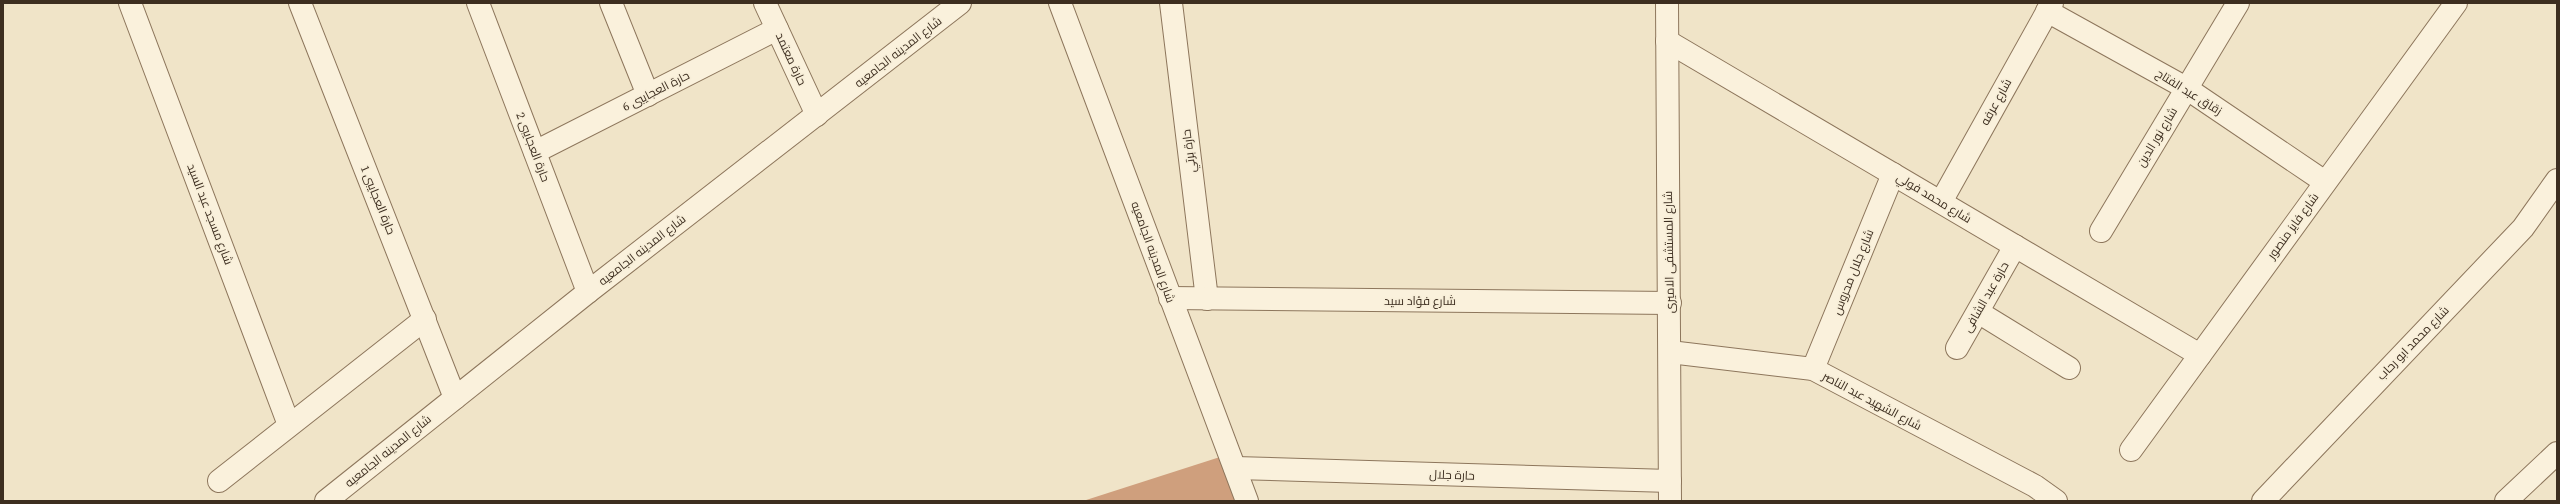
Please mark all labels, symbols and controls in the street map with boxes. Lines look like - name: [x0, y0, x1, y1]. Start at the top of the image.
- street label: شارع المدينه الجامعيه: [851, 13, 945, 91]
- street label: حارة معتمد: [772, 30, 810, 88]
- street label: زقاق عبد الفتاح: [2153, 65, 2225, 119]
- street label: حارة العجايبى 6: [620, 67, 692, 115]
- street label: شارع عرفه: [1977, 76, 2015, 128]
- street label: شارع نور الدين: [2133, 104, 2181, 170]
- street label: حارة العجايبى 2: [512, 110, 554, 184]
- street label: حارة برتي: [1178, 128, 1202, 174]
- street label: شارع مسجد عبد السيد: [183, 161, 237, 267]
- street label: حارة العجايبى 1: [357, 163, 399, 237]
- street label: شارع محمد فولي: [1893, 169, 1975, 228]
- street label: شارع فايز منصور: [2263, 190, 2322, 263]
- street label: شارع المستشفى الاميرى: [1660, 191, 1678, 313]
- street label: شارع المدينه الجامعيه: [1127, 199, 1179, 305]
- street label: شارع المدينه الجامعيه: [595, 211, 689, 289]
- street label: شارع جلال محروس: [1829, 227, 1878, 317]
- street label: حارة عبد الشافى: [1959, 259, 2013, 335]
- street label: شارع فؤاد سيد: [1384, 293, 1456, 309]
- street label: شارع محمد ابو رحاب: [2373, 302, 2453, 384]
- street label: شارع الشهيد عبد الناصر: [1819, 368, 1924, 434]
- street label: شارع المدينه الجامعيه: [342, 411, 435, 491]
- street label: حارة جلال: [1429, 466, 1475, 484]

